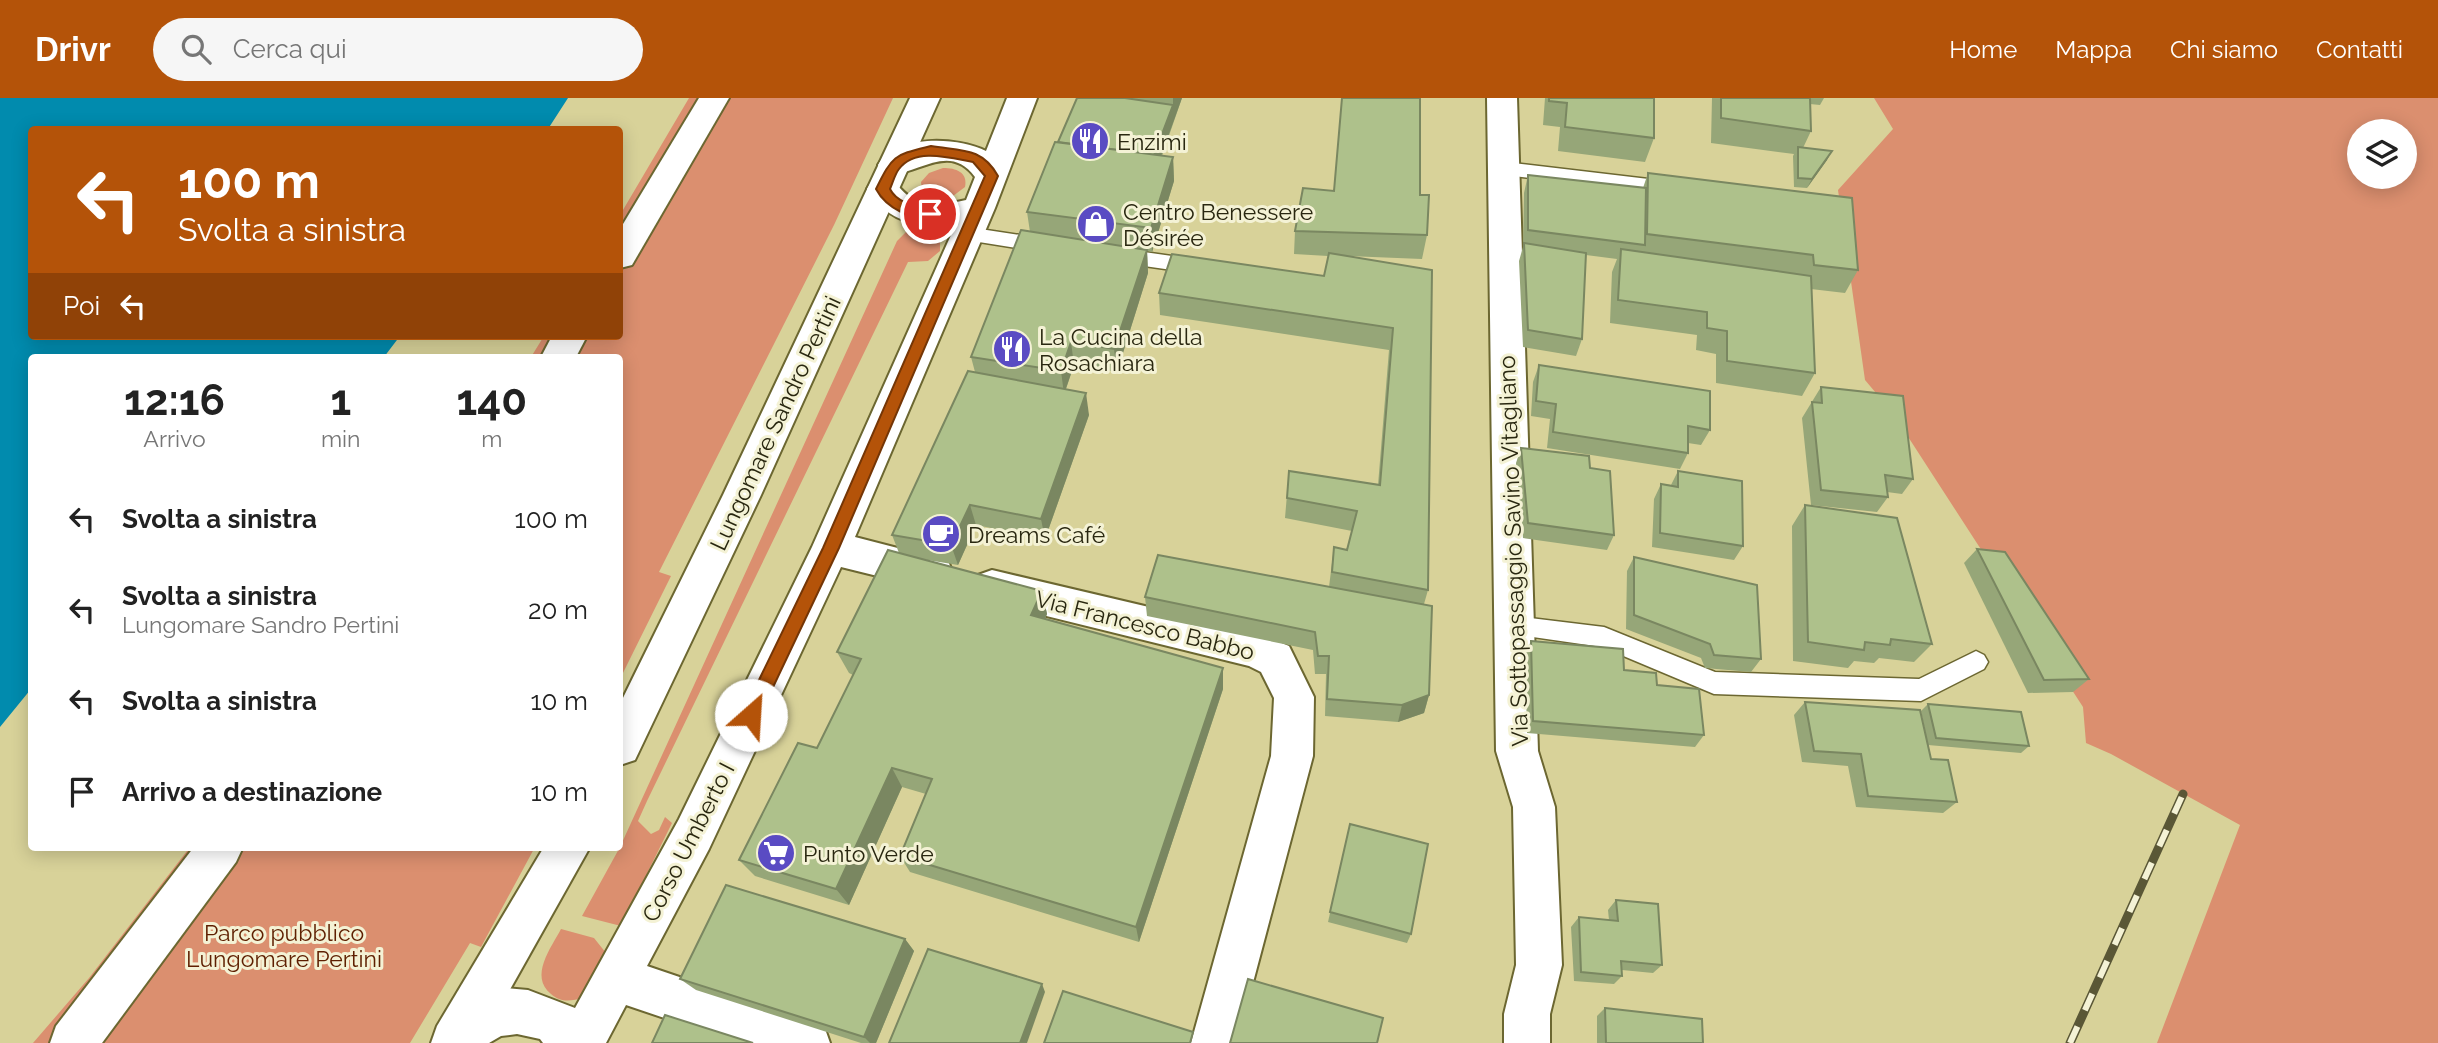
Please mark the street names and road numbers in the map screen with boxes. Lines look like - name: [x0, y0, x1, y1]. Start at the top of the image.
- street label: Lungomare Sandro Pertini: [704, 292, 846, 554]
- street label: Via Sottopassaggio Savino Vitagliano: [1493, 355, 1533, 747]
- street label: Via Francesco Babbo: [1033, 585, 1257, 665]
- street label: Corso Umberto I: [636, 758, 740, 926]

